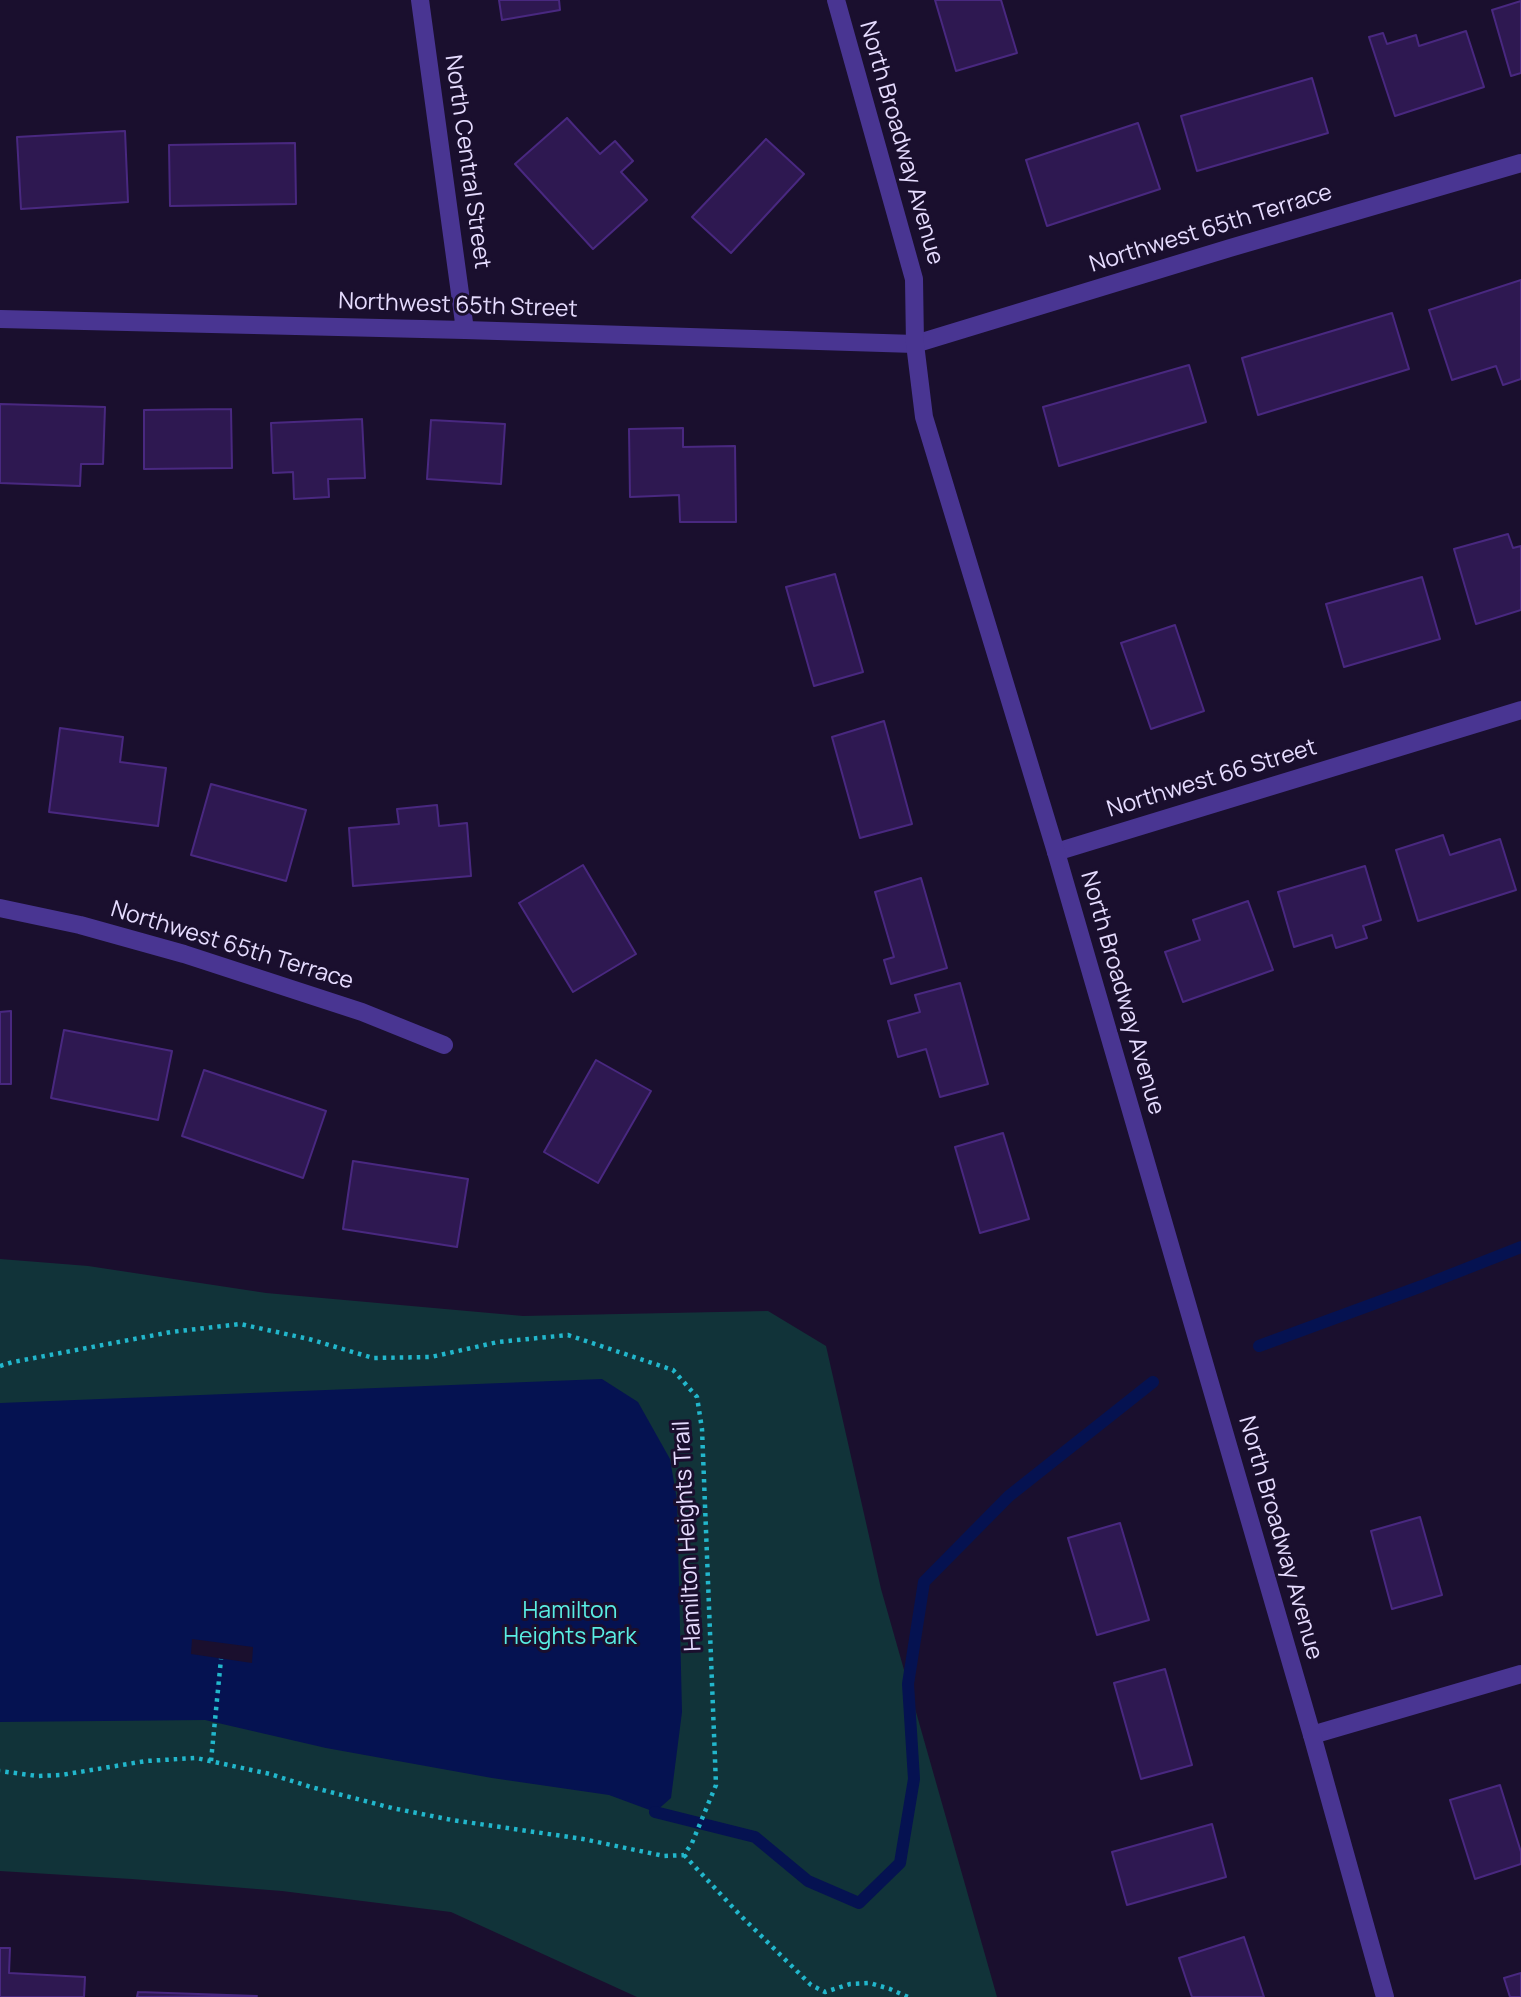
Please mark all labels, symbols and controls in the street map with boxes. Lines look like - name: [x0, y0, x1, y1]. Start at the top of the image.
- street label: North Broadway Avenue: [853, 18, 949, 268]
- street label: North Central Street: [438, 53, 496, 271]
- street label: Northwest 65th Terrace: [1086, 179, 1336, 279]
- street label: Northwest 65th Street: [338, 288, 578, 324]
- street label: Northwest 66 Street: [1104, 734, 1320, 824]
- street label: North Broadway Avenue: [1074, 868, 1170, 1118]
- street label: Northwest 65th Terrace: [107, 896, 357, 996]
- street label: North Broadway Avenue: [1232, 1413, 1328, 1663]
- street label: Hamilton Heights Trail: [668, 1420, 708, 1652]
- park label: Hamilton Heights Park: [503, 1598, 637, 1652]

